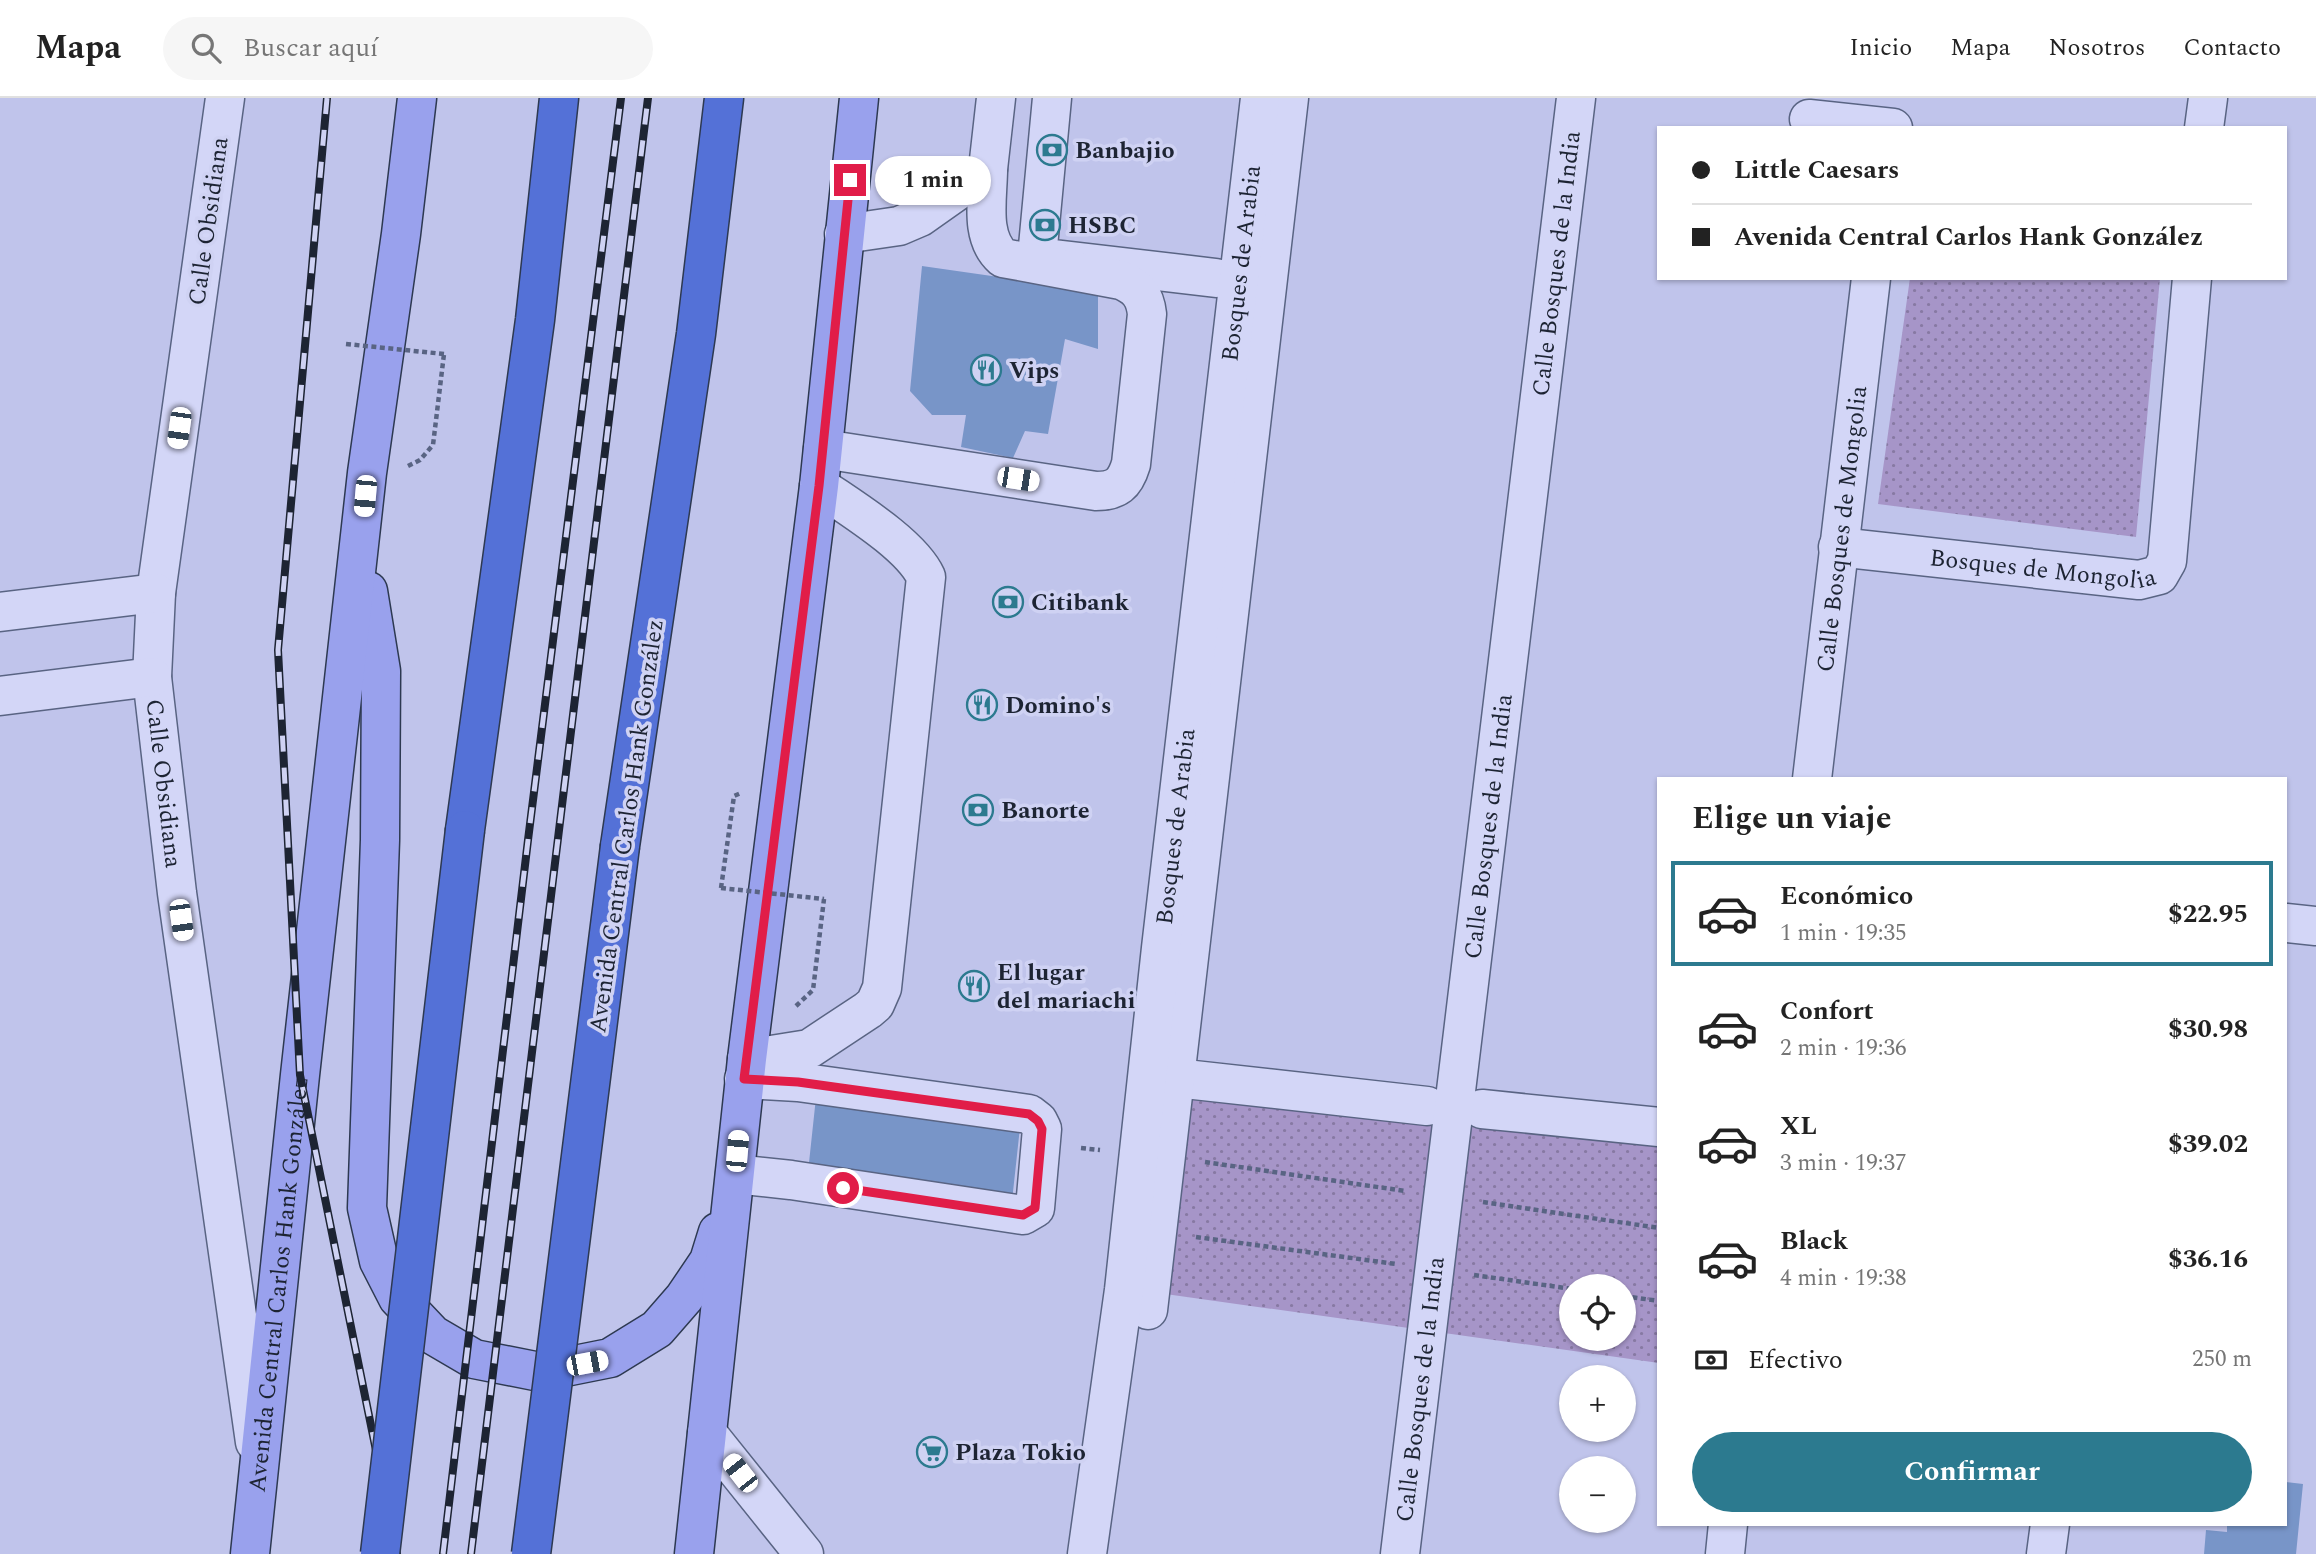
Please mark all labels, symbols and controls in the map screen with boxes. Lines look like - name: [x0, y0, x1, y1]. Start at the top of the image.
- search box: [163, 17, 653, 80]
- text: Mapa: [35, 23, 121, 73]
- text: Buscar aquí: [243, 28, 378, 68]
- icon: search: [187, 29, 225, 67]
- text: Inicio: [1849, 30, 1912, 66]
- text: Mapa: [1950, 30, 2010, 66]
- text: Nosotros: [2048, 30, 2145, 66]
- text: Contacto: [2183, 30, 2281, 66]
- street label: Calle Bosques de la India: [1523, 129, 1591, 398]
- bank icon: Banbajio: [1035, 133, 1069, 167]
- place label: Banbajio: [1075, 133, 1175, 169]
- street label: Calle Obsidiana: [179, 134, 239, 308]
- text: Little Caesars: [1734, 150, 1899, 190]
- callout: 1 min: [874, 155, 990, 204]
- text: 1 min: [902, 163, 964, 198]
- street label: Bosques de Arabia: [1212, 163, 1271, 363]
- route end: [834, 164, 866, 196]
- bank icon: HSBC: [1028, 208, 1062, 242]
- place label: HSBC: [1068, 208, 1136, 244]
- text: Avenida Central Carlos Hank González: [1734, 217, 2203, 257]
- restaurant icon: Vips: [969, 353, 1003, 387]
- place label: Vips: [1009, 353, 1060, 389]
- street label: Calle Bosques de Mongolia: [1808, 383, 1877, 674]
- car: [166, 406, 193, 450]
- car: [996, 465, 1041, 493]
- car: [353, 474, 378, 518]
- street label: Bosques de Mongolia: [1928, 540, 2160, 599]
- bank icon: Citibank: [991, 585, 1025, 619]
- place label: Citibank: [1031, 585, 1130, 621]
- street label: Avenida Central Carlos Hank González: [580, 617, 674, 1035]
- restaurant icon: Domino's: [965, 688, 999, 722]
- place label: Domino's: [1005, 688, 1112, 724]
- street label: Calle Bosques de la India: [1455, 691, 1523, 961]
- street label: Calle Obsidiana: [136, 697, 191, 870]
- street label: Bosques de Arabia: [1147, 726, 1205, 927]
- bank icon: Banorte: [961, 793, 995, 827]
- place label: Banorte: [1001, 793, 1090, 829]
- text: Elige un viaje: [1692, 794, 1892, 843]
- text: Económico: [1780, 876, 1913, 916]
- icon: car: [1696, 882, 1759, 945]
- text: $22.95: [2168, 894, 2248, 934]
- car: [168, 898, 195, 942]
- text: 1 min · 19:35: [1780, 916, 1907, 951]
- place label: El lugar del mariachi: [997, 955, 1135, 1019]
- restaurant icon: El lugar del mariachi: [957, 969, 991, 1003]
- text: Confort: [1780, 991, 1874, 1031]
- icon: car: [1696, 997, 1759, 1060]
- text: $30.98: [2168, 1009, 2248, 1049]
- text: 2 min · 19:36: [1780, 1031, 1907, 1066]
- street label: Avenida Central Carlos Hank González: [240, 1075, 319, 1494]
- text: XL: [1780, 1106, 1817, 1146]
- icon: car: [1696, 1112, 1759, 1175]
- text: $39.02: [2168, 1124, 2248, 1164]
- car: [725, 1129, 750, 1173]
- text: 3 min · 19:37: [1780, 1146, 1907, 1181]
- route start: [827, 1172, 859, 1204]
- text: Black: [1780, 1221, 1848, 1261]
- icon: car: [1696, 1227, 1759, 1290]
- text: $36.16: [2168, 1239, 2248, 1279]
- street label: Calle Bosques de la India: [1387, 1254, 1455, 1524]
- text: 4 min · 19:38: [1780, 1261, 1907, 1296]
- map controls: [1559, 1274, 1636, 1533]
- button: locate: [1559, 1274, 1636, 1351]
- text: Efectivo: [1748, 1340, 1843, 1380]
- icon: cash: [1692, 1341, 1730, 1379]
- text: 250 m: [2192, 1342, 2252, 1377]
- car: [565, 1349, 610, 1377]
- button: +: [1559, 1365, 1636, 1442]
- button: Confirmar: [1692, 1432, 2252, 1512]
- supermarket icon: Plaza Tokio: [915, 1435, 949, 1469]
- place label: Plaza Tokio: [955, 1435, 1086, 1471]
- car: [719, 1450, 762, 1496]
- button: −: [1559, 1456, 1636, 1533]

